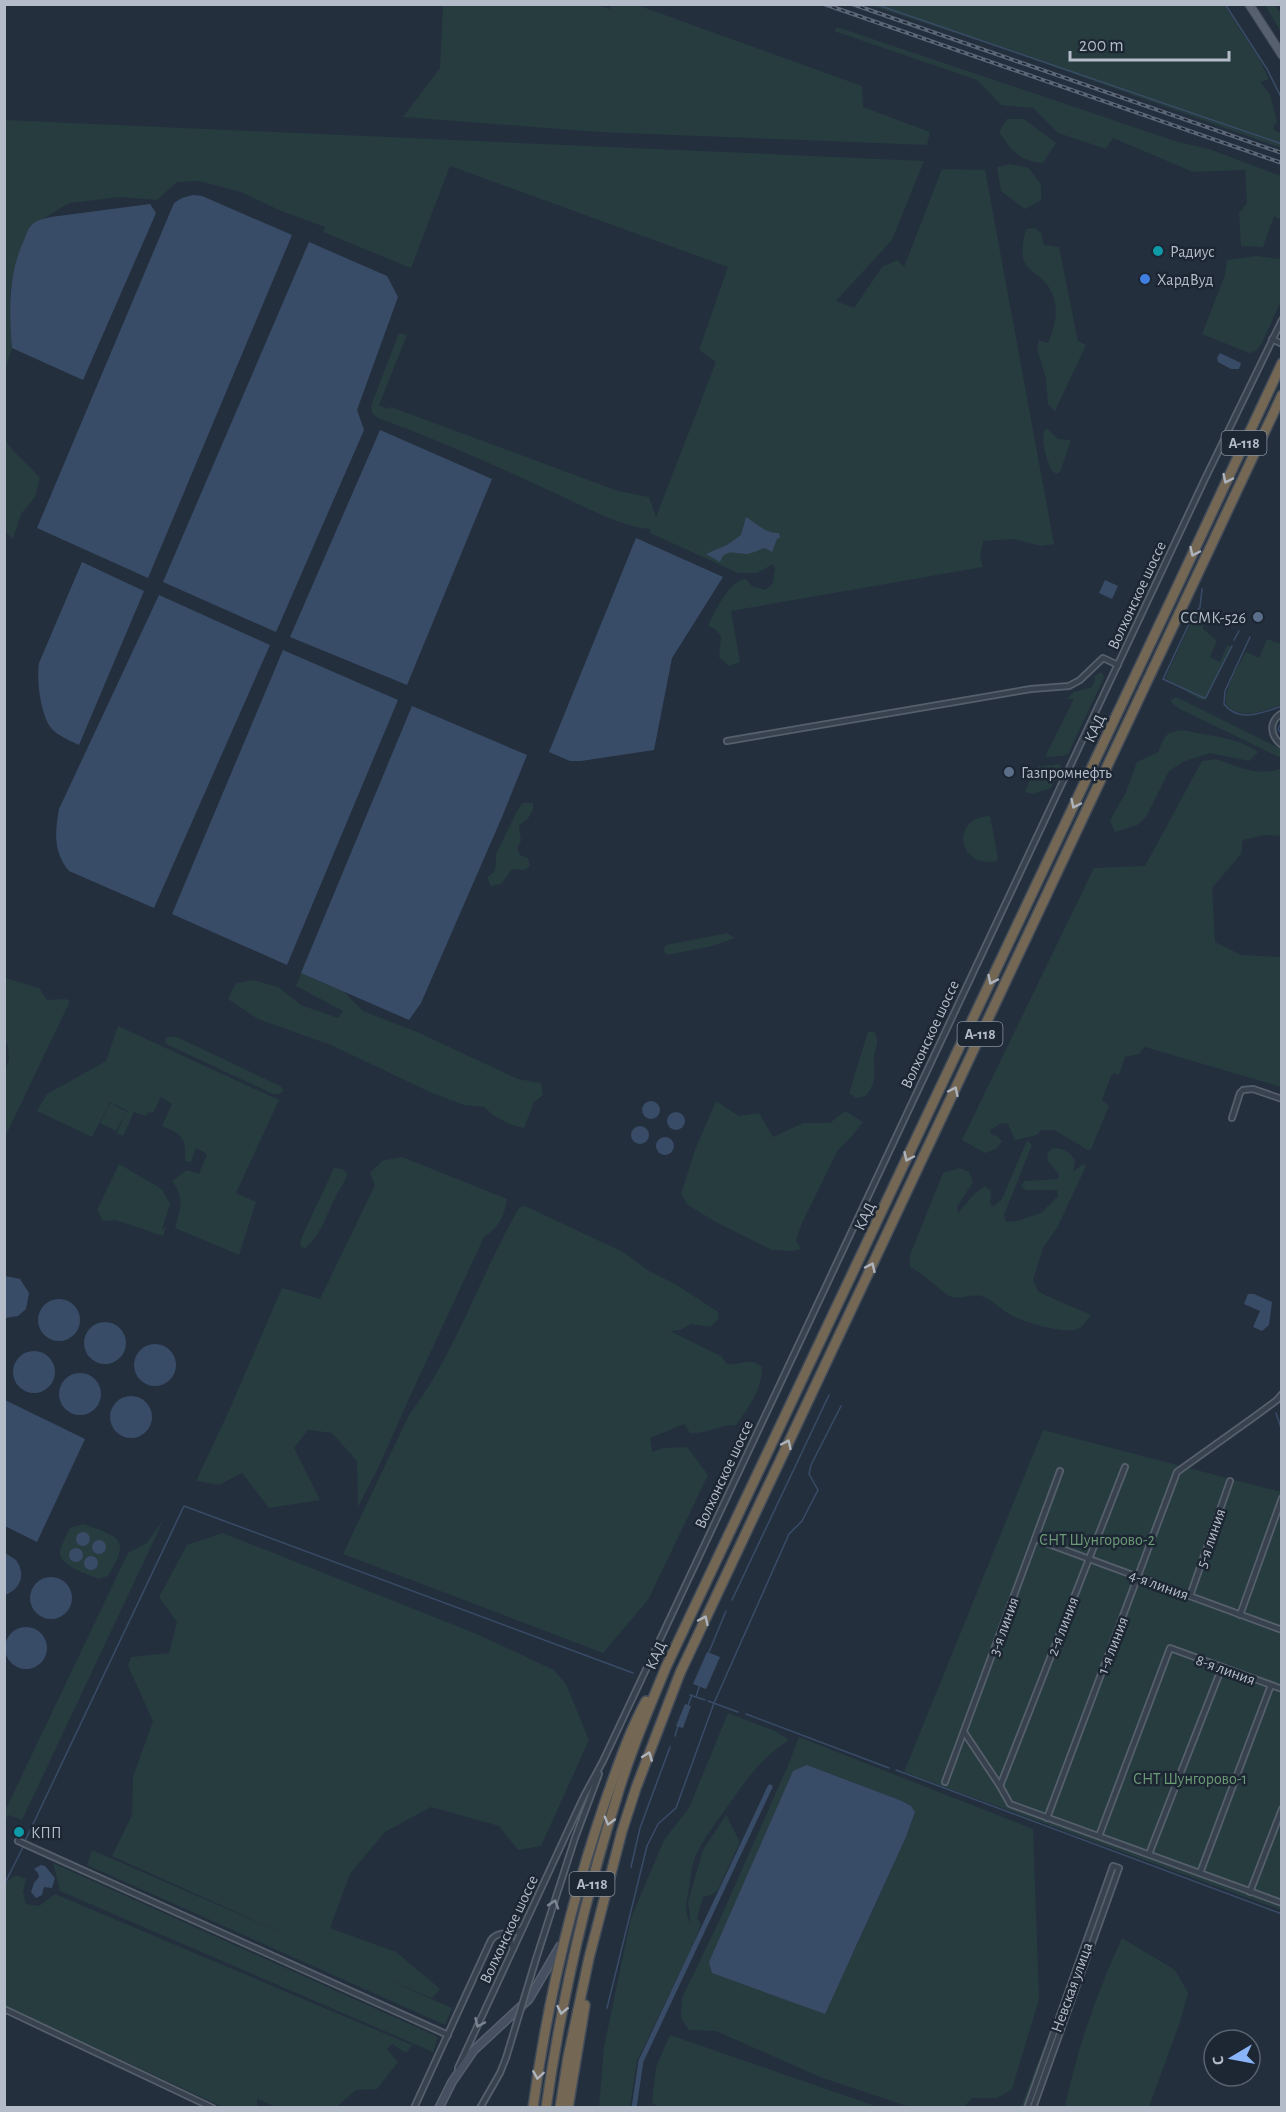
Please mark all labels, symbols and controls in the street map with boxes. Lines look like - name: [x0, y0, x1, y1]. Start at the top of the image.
- scale bar: [1070, 24, 1229, 62]
- text: 200 m: [1079, 37, 1124, 55]
- marker: Радиус: [1151, 244, 1165, 258]
- place label: Радиус: [1170, 244, 1215, 261]
- marker: ХардВуд: [1138, 272, 1152, 286]
- place label: ХардВуд: [1157, 272, 1213, 289]
- road number: А-118: [1222, 431, 1266, 455]
- one-way arrow: [1223, 472, 1235, 483]
- street label: Волхонское шоссе: [1105, 539, 1169, 652]
- one-way arrow: [1189, 545, 1201, 556]
- place label: ССМК-526: [1180, 610, 1246, 626]
- marker: ССМК-526: [1251, 610, 1265, 624]
- street label: КАД: [1082, 712, 1108, 745]
- marker: Газпромнефть: [1002, 765, 1016, 779]
- place label: Газпромнефть: [1021, 765, 1112, 781]
- one-way arrow: [1071, 798, 1083, 809]
- one-way arrow: [987, 974, 999, 985]
- street label: Волхонское шоссе: [898, 978, 962, 1091]
- road number: А-118: [958, 1022, 1002, 1046]
- one-way arrow: [946, 1086, 958, 1097]
- one-way arrow: [904, 1150, 916, 1161]
- street label: КАД: [852, 1200, 878, 1233]
- one-way arrow: [863, 1263, 875, 1274]
- street label: Волхонское шоссе: [692, 1418, 756, 1531]
- one-way arrow: [780, 1439, 792, 1450]
- street label: 5-я линия: [1193, 1507, 1228, 1570]
- park label: СНТ Шунгорово-2: [1039, 1532, 1155, 1549]
- street label: 4-я линия: [1127, 1567, 1191, 1603]
- street label: 3-я линия: [986, 1595, 1022, 1658]
- street label: 2-я линия: [1044, 1595, 1082, 1658]
- street label: 1-я линия: [1095, 1614, 1131, 1676]
- one-way arrow: [697, 1616, 709, 1627]
- street label: КАД: [643, 1639, 669, 1672]
- street label: 8-я линия: [1194, 1652, 1258, 1688]
- one-way arrow: [641, 1751, 653, 1762]
- park label: СНТ Шунгорово-1: [1133, 1771, 1247, 1788]
- one-way arrow: [604, 1815, 616, 1826]
- marker: КПП: [12, 1825, 26, 1839]
- place label: КПП: [31, 1825, 62, 1841]
- road number: А-118: [570, 1872, 614, 1896]
- street label: Волхонское шоссе: [477, 1873, 541, 1986]
- one-way arrow: [547, 1899, 559, 1910]
- street label: Невская улица: [1048, 1940, 1097, 2035]
- one-way arrow: [556, 2005, 569, 2015]
- one-way arrow: [475, 2017, 487, 2028]
- north arrow: [1202, 2028, 1262, 2088]
- text: С: [1210, 2055, 1227, 2066]
- one-way arrow: [532, 2070, 545, 2080]

